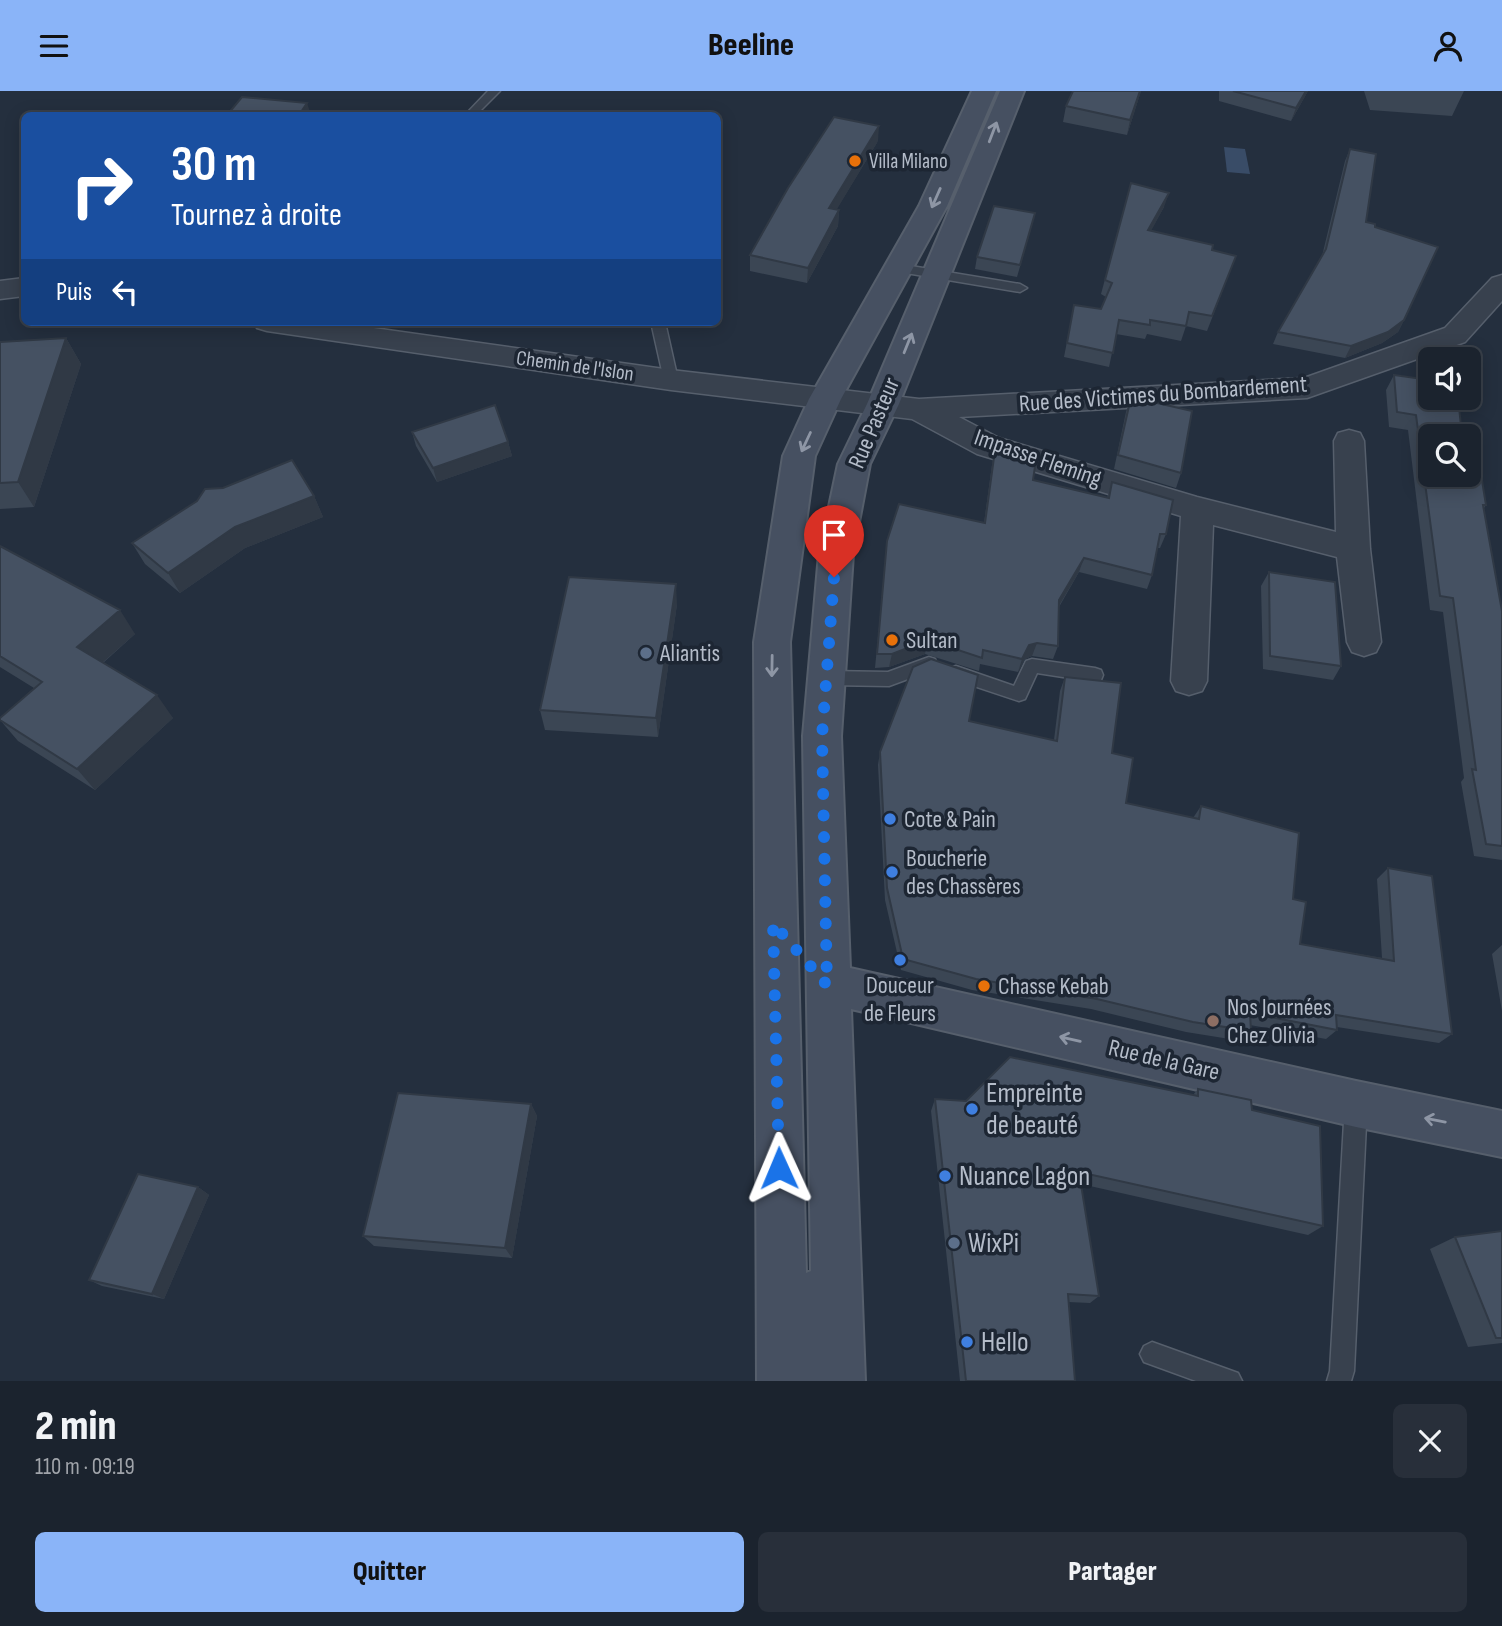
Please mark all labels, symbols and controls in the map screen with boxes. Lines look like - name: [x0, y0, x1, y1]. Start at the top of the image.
- text: Beeline: [708, 26, 794, 65]
- icon: menu: [35, 27, 73, 65]
- icon: person: [1429, 27, 1467, 65]
- one-way arrow: [988, 122, 1001, 143]
- text: 30 m: [171, 136, 256, 195]
- icon: right: [56, 140, 147, 231]
- place label: Villa Milano: [869, 149, 948, 174]
- marker: Villa Milano: [847, 153, 863, 169]
- one-way arrow: [929, 187, 943, 208]
- text: Tournez à droite: [171, 196, 342, 235]
- icon: left: [106, 273, 144, 311]
- text: Puis: [56, 277, 92, 308]
- one-way arrow: [902, 333, 915, 354]
- street label: Chemin de l'Islon: [515, 345, 635, 387]
- map controls: [1418, 347, 1481, 487]
- button: sound: [1418, 347, 1481, 410]
- street label: Rue des Victimes du Bombardement: [1018, 369, 1308, 419]
- street label: Rue Pasteur: [842, 373, 906, 473]
- street label: Impasse Fleming: [970, 423, 1106, 493]
- button: search: [1418, 424, 1481, 487]
- one-way arrow: [799, 431, 812, 452]
- pin: [804, 505, 864, 577]
- icon: arrive: [815, 516, 853, 554]
- place label: Sultan: [906, 626, 957, 655]
- marker: Sultan: [884, 632, 900, 648]
- place label: Aliantis: [659, 639, 720, 668]
- marker: Aliantis: [638, 645, 654, 661]
- one-way arrow: [765, 654, 779, 677]
- place label: Cote & Pain: [904, 805, 996, 834]
- marker: Cote & Pain: [882, 811, 898, 827]
- place label: Boucherie des Chassères: [906, 844, 1021, 901]
- marker: Boucherie des Chassères: [884, 864, 900, 880]
- marker: Douceur de Fleurs: [892, 952, 908, 968]
- place label: Douceur de Fleurs: [864, 971, 936, 1028]
- place label: Chasse Kebab: [998, 972, 1109, 1001]
- marker: Chasse Kebab: [976, 978, 992, 994]
- place label: Nos Journées Chez Olivia: [1227, 993, 1332, 1050]
- marker: Nos Journées Chez Olivia: [1205, 1013, 1221, 1029]
- one-way arrow: [1059, 1032, 1082, 1045]
- street label: Rue de la Gare: [1106, 1033, 1222, 1087]
- place label: Empreinte de beauté: [986, 1077, 1083, 1142]
- marker: Empreinte de beauté: [964, 1101, 980, 1117]
- one-way arrow: [1424, 1113, 1447, 1127]
- position arrow: [742, 1131, 816, 1205]
- place label: Nuance Lagon: [959, 1160, 1090, 1193]
- marker: Nuance Lagon: [937, 1168, 953, 1184]
- place label: WixPi: [968, 1227, 1019, 1260]
- marker: WixPi: [946, 1235, 962, 1251]
- place label: Hello: [981, 1326, 1029, 1359]
- marker: Hello: [959, 1334, 975, 1350]
- text: 2 min: [35, 1401, 116, 1452]
- button: close: [1393, 1404, 1467, 1478]
- text: 110 m · 09:19: [35, 1453, 135, 1481]
- button: Quitter: [35, 1532, 744, 1612]
- button: Partager: [758, 1532, 1467, 1612]

